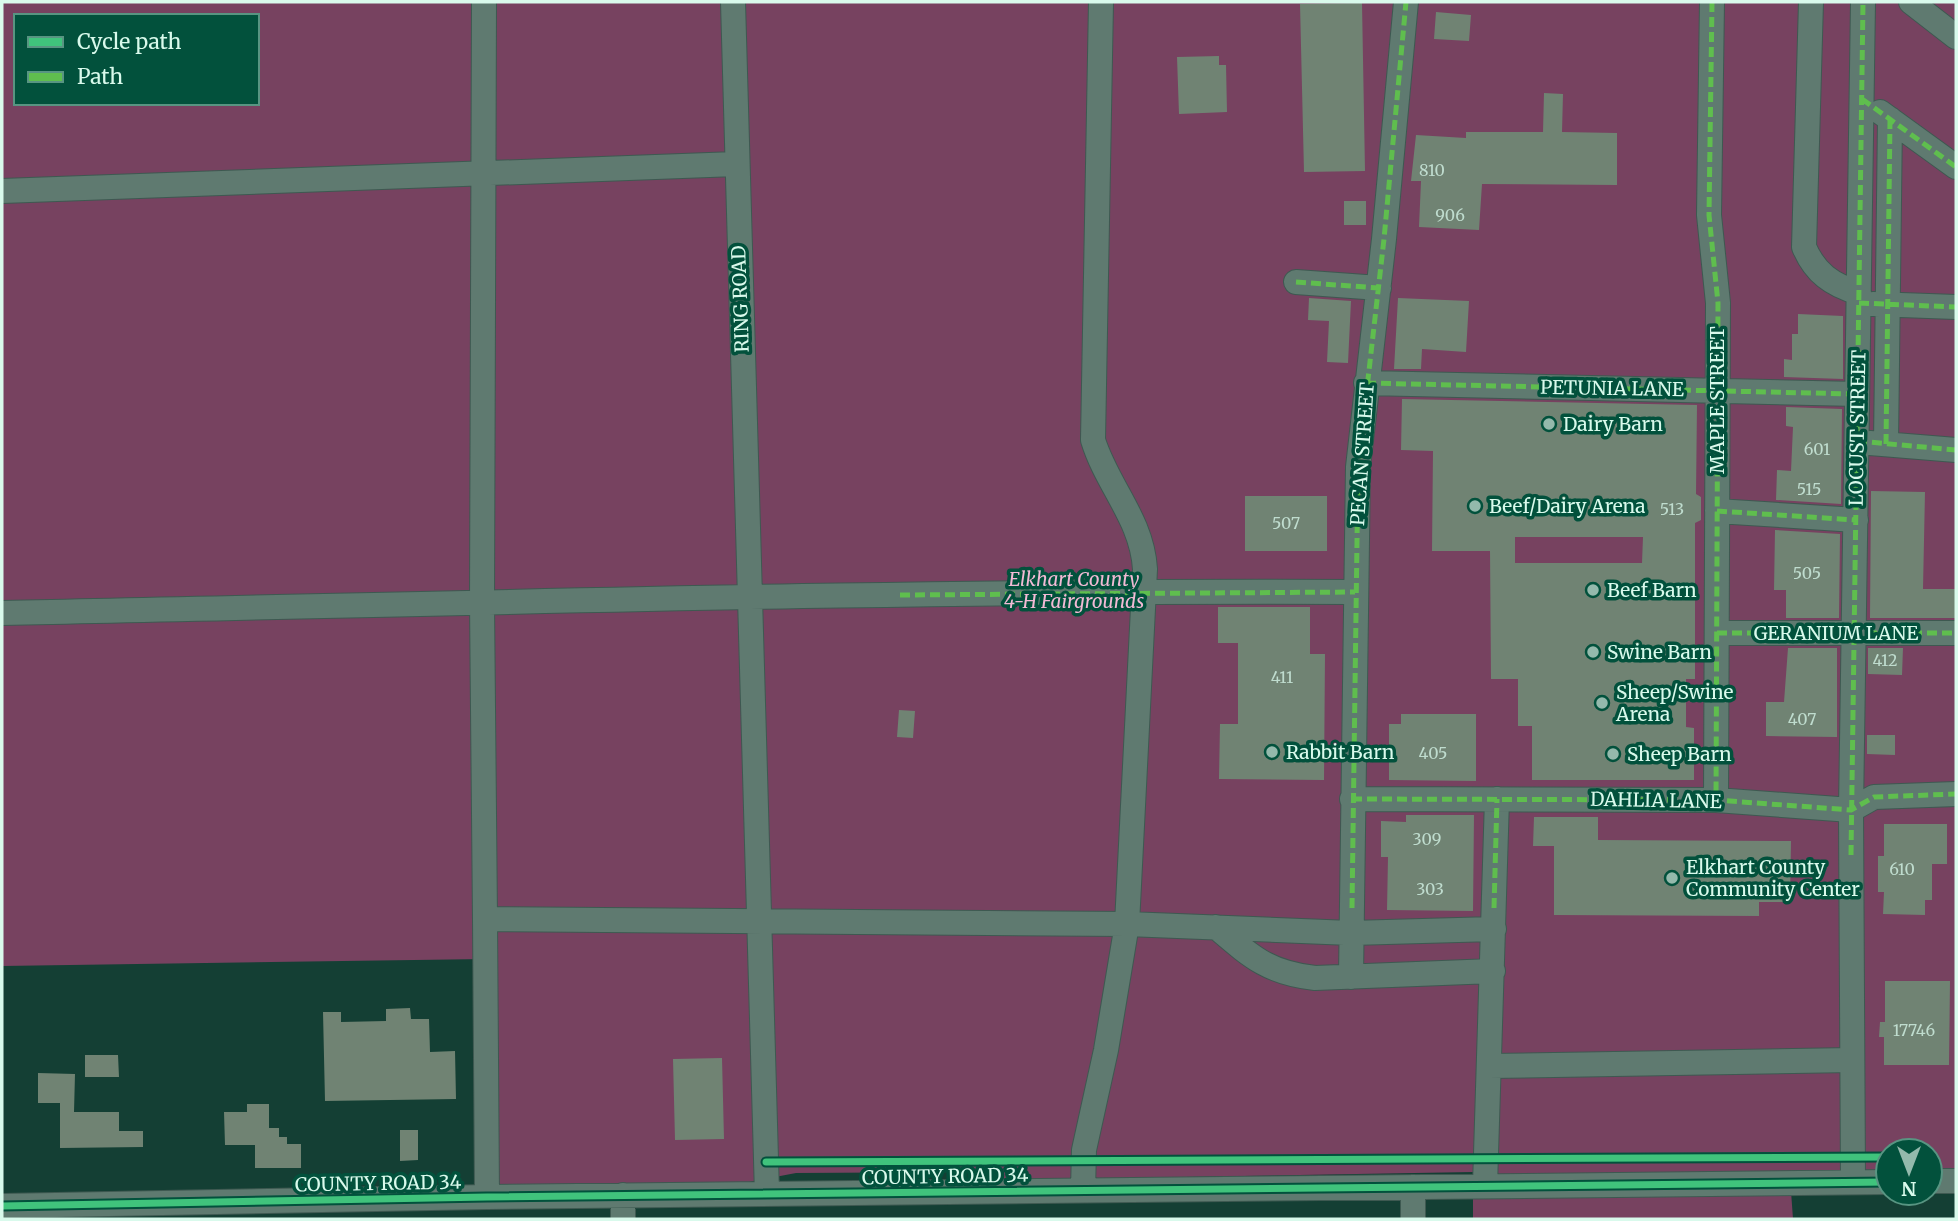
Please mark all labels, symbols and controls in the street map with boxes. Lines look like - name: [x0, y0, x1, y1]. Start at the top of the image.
- legend: [14, 14, 259, 105]
- text: Cycle path: [77, 28, 181, 55]
- text: Path: [77, 63, 123, 90]
- house number: 810: [1419, 160, 1445, 180]
- house number: 906: [1435, 205, 1465, 225]
- street label: RING ROAD: [726, 245, 754, 353]
- street label: MAPLE STREET: [1705, 326, 1729, 474]
- street label: LOCUST STREET: [1844, 350, 1870, 506]
- street label: PETUNIA LANE: [1540, 375, 1684, 401]
- street label: PECAN STREET: [1345, 381, 1379, 527]
- place label: Dairy Barn: [1563, 412, 1663, 436]
- marker: Dairy Barn: [1541, 416, 1557, 432]
- house number: 601: [1804, 439, 1830, 459]
- house number: 515: [1797, 479, 1821, 499]
- place label: Beef/Dairy Arena: [1489, 494, 1645, 518]
- marker: Beef/Dairy Arena: [1467, 498, 1483, 514]
- house number: 513: [1660, 499, 1684, 519]
- house number: 507: [1272, 513, 1300, 533]
- house number: 505: [1793, 563, 1821, 583]
- park label: Elkhart County 4-H Fairgrounds: [1004, 567, 1144, 613]
- place label: Beef Barn: [1607, 578, 1697, 602]
- marker: Beef Barn: [1585, 582, 1601, 598]
- street label: GERANIUM LANE: [1754, 621, 1918, 645]
- place label: Swine Barn: [1607, 640, 1712, 664]
- marker: Swine Barn: [1585, 644, 1601, 660]
- house number: 412: [1872, 650, 1898, 670]
- house number: 411: [1271, 667, 1293, 687]
- place label: Sheep/Swine Arena: [1615, 680, 1734, 726]
- marker: Sheep/Swine Arena: [1594, 695, 1610, 711]
- house number: 407: [1788, 709, 1816, 729]
- place label: Rabbit Barn: [1286, 740, 1395, 764]
- place label: Sheep Barn: [1627, 742, 1732, 766]
- house number: 405: [1419, 743, 1447, 763]
- marker: Rabbit Barn: [1264, 744, 1280, 760]
- marker: Sheep Barn: [1605, 746, 1621, 762]
- street label: DAHLIA LANE: [1590, 787, 1722, 813]
- house number: 309: [1413, 829, 1441, 849]
- place label: Elkhart County Community Center: [1686, 855, 1860, 901]
- house number: 610: [1889, 859, 1915, 879]
- marker: Elkhart County Community Center: [1664, 870, 1680, 886]
- house number: 303: [1416, 879, 1444, 899]
- house number: 17746: [1893, 1020, 1936, 1040]
- north arrow: [1874, 1137, 1944, 1207]
- street label: COUNTY ROAD 34: [862, 1163, 1029, 1189]
- street label: COUNTY ROAD 34: [295, 1170, 462, 1196]
- text: N: [1901, 1177, 1917, 1201]

